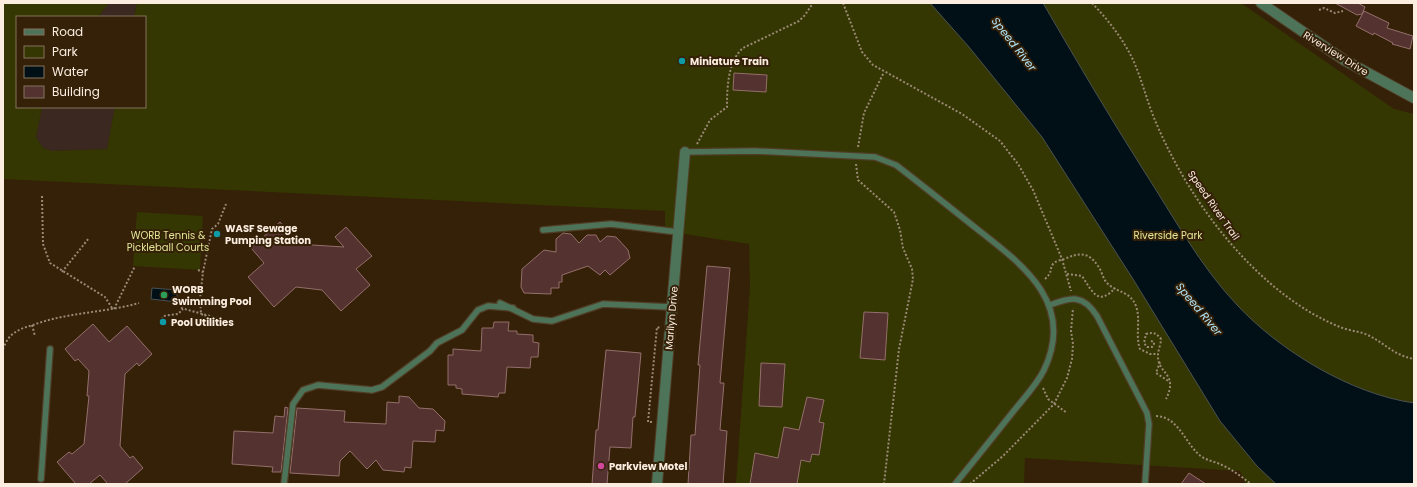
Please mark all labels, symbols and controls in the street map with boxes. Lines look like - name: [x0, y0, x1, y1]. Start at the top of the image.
- water label: Speed River: [988, 14, 1041, 75]
- legend: [16, 16, 146, 108]
- text: Road: [52, 23, 83, 40]
- street label: Riverview Drive: [1300, 27, 1371, 79]
- text: Park: [52, 43, 79, 60]
- place label: Miniature Train: [690, 54, 769, 69]
- marker: Miniature Train: [677, 56, 687, 66]
- text: Water: [52, 63, 89, 80]
- text: Building: [52, 83, 100, 100]
- street label: Speed River Trail: [1184, 167, 1243, 243]
- place label: WASF Sewage Pumping Station: [225, 221, 311, 248]
- park label: WORB Tennis & Pickleball Courts: [127, 228, 209, 255]
- park label: Riverside Park: [1134, 228, 1203, 243]
- marker: WASF Sewage Pumping Station: [212, 229, 222, 239]
- water label: Speed River: [1172, 279, 1226, 340]
- place label: WORB Swimming Pool: [172, 282, 252, 309]
- street label: Marilyn Drive: [661, 286, 682, 350]
- marker: WORB Swimming Pool: [159, 290, 169, 300]
- place label: Pool Utilities: [171, 315, 234, 330]
- marker: Pool Utilities: [158, 317, 168, 327]
- place label: Parkview Motel: [609, 459, 687, 474]
- marker: Parkview Motel: [596, 461, 606, 471]

